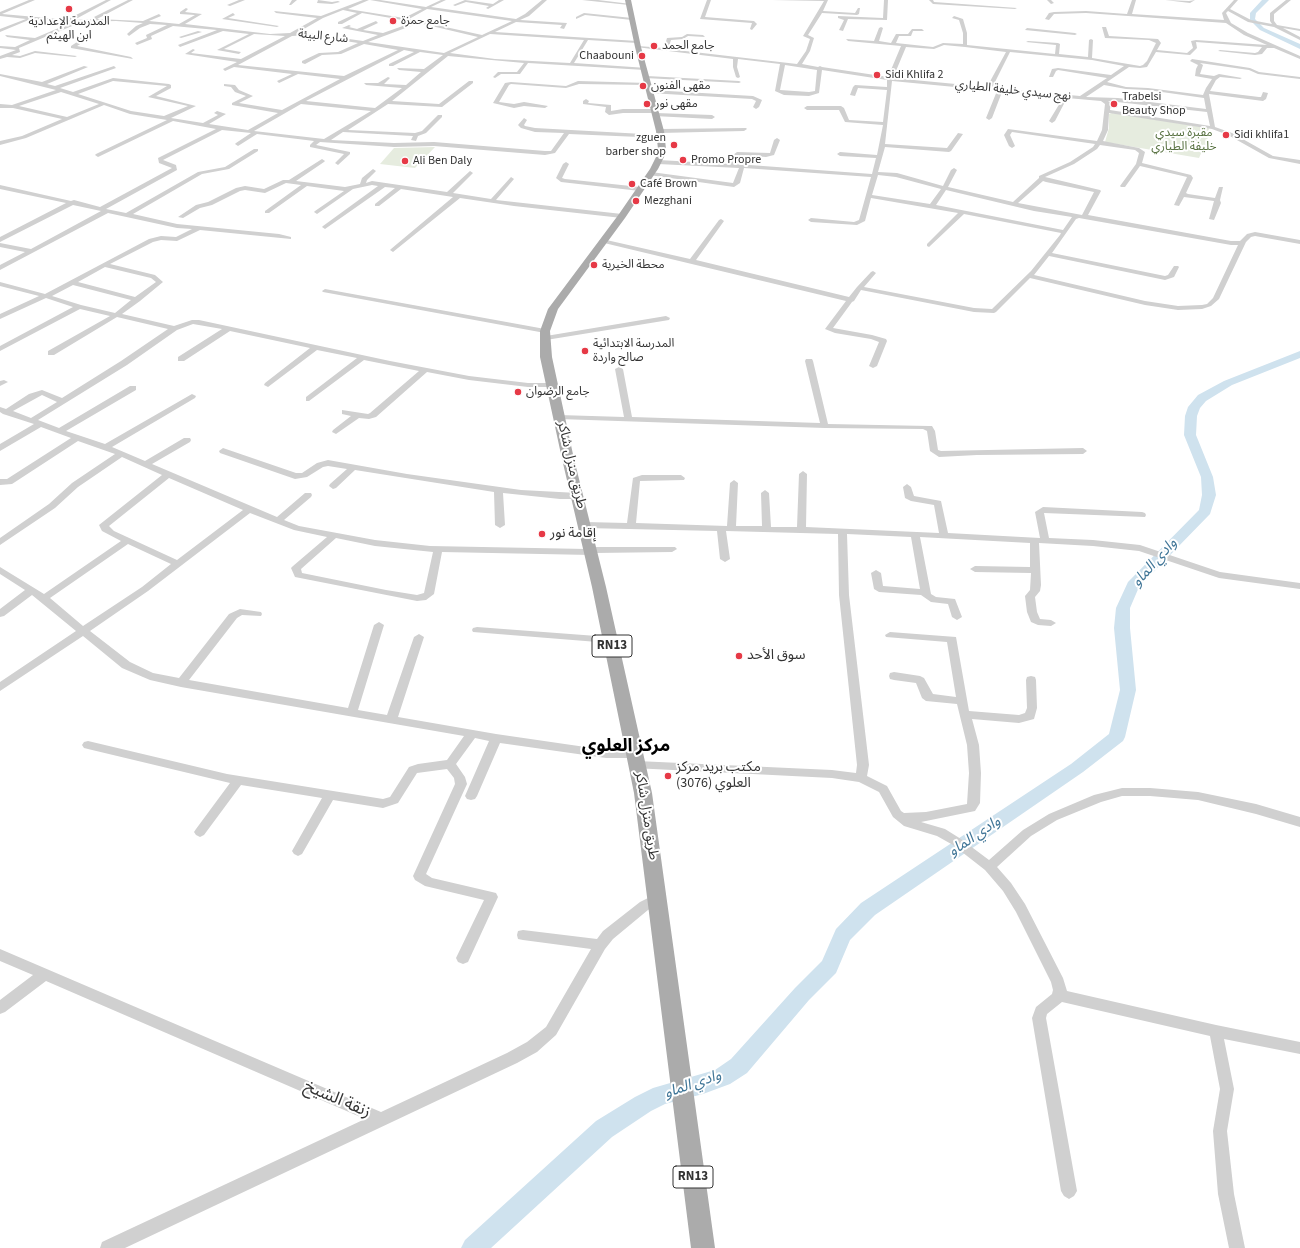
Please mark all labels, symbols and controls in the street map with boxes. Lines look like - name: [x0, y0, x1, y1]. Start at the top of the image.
- marker: المدرسة الإعدادية ابن الهيثم: [64, 4, 74, 14]
- place label: جامع حمزة: [401, 14, 450, 28]
- place label: المدرسة الإعدادية ابن الهيثم: [28, 15, 110, 43]
- marker: جامع حمزة: [388, 16, 398, 26]
- street label: شارع البيئة: [297, 27, 349, 47]
- place label: جامع الحمد: [662, 39, 715, 53]
- marker: جامع الحمد: [649, 41, 659, 51]
- place label: Chaabouni: [579, 49, 634, 63]
- marker: Chaabouni: [637, 51, 647, 61]
- place label: Sidi Khlifa 2: [885, 68, 944, 82]
- marker: Sidi Khlifa 2: [872, 70, 882, 80]
- street label: نهج سيدي خليفة الطياري: [954, 78, 1072, 104]
- place label: مقهى الفنون: [651, 79, 710, 93]
- marker: مقهى الفنون: [638, 81, 648, 91]
- place label: Trabelsi Beauty Shop: [1122, 90, 1186, 118]
- place label: مقهى نور: [655, 97, 698, 111]
- marker: مقهى نور: [642, 99, 652, 109]
- marker: Trabelsi Beauty Shop: [1109, 99, 1119, 109]
- park label: مقبرة سيدي خليفة الطياري: [1151, 126, 1217, 154]
- place label: Sidi khlifa1: [1234, 128, 1289, 142]
- marker: Sidi khlifa1: [1221, 130, 1231, 140]
- place label: zguen barber shop: [605, 131, 666, 159]
- marker: zguen barber shop: [669, 140, 679, 150]
- place label: Promo Propre: [691, 153, 761, 167]
- place label: Ali Ben Daly: [413, 154, 472, 168]
- marker: Promo Propre: [678, 155, 688, 165]
- marker: Ali Ben Daly: [400, 156, 410, 166]
- place label: Café Brown: [640, 177, 697, 191]
- marker: Café Brown: [627, 179, 637, 189]
- place label: Mezghani: [644, 194, 692, 208]
- marker: Mezghani: [631, 196, 641, 206]
- place label: محطة الخيرية: [602, 258, 665, 272]
- marker: محطة الخيرية: [589, 260, 599, 270]
- place label: المدرسة الابتدائية صالح واردة: [593, 337, 674, 365]
- marker: المدرسة الابتدائية صالح واردة: [580, 346, 590, 356]
- place label: جامع الرضوان: [526, 385, 590, 399]
- marker: جامع الرضوان: [513, 387, 523, 397]
- street label: طريق منزل شاكر: [553, 420, 589, 510]
- place label: إقامة نور: [550, 526, 596, 542]
- marker: إقامة نور: [537, 529, 547, 539]
- water label: وادي الماو: [1129, 535, 1181, 591]
- road number: RN13: [592, 635, 632, 657]
- place label: سوق الأحد: [747, 648, 805, 664]
- marker: سوق الأحد: [734, 651, 744, 661]
- district label: مركز العلوي: [582, 736, 670, 758]
- place label: مكتب بريد مركز العلوي (3076): [676, 760, 761, 792]
- street label: طريق منزل شاكر: [631, 770, 661, 862]
- marker: مكتب بريد مركز العلوي (3076): [663, 771, 673, 781]
- water label: وادي الماو: [945, 813, 1005, 861]
- water label: وادي الماو: [662, 1067, 724, 1103]
- street label: زنقة الشيخ: [300, 1077, 374, 1123]
- road number: RN13: [673, 1166, 713, 1188]

